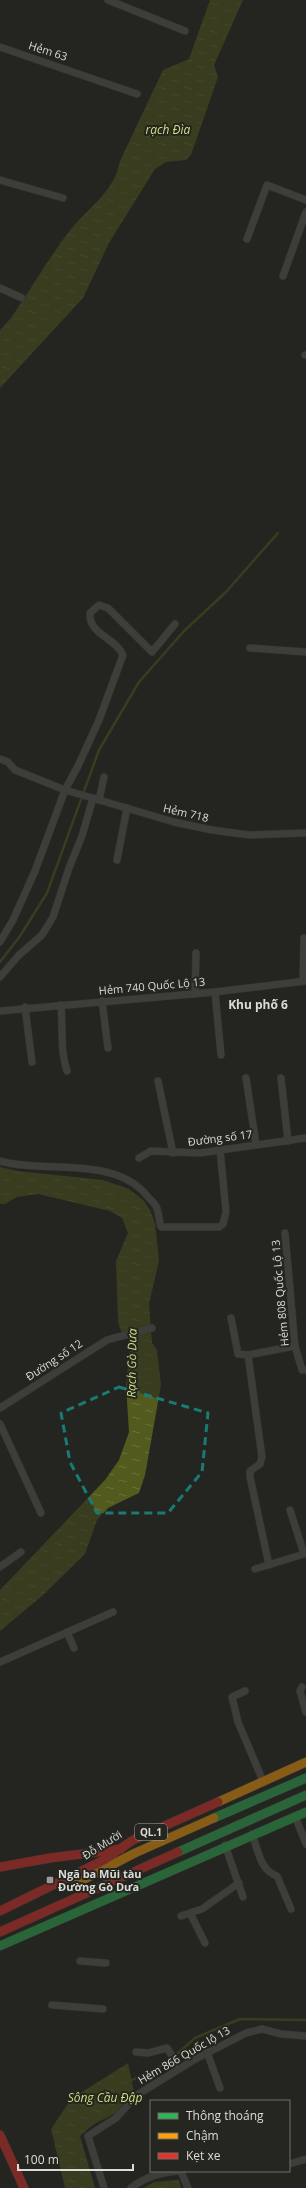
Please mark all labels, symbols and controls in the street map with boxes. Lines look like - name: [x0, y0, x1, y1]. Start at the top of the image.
- street label: Hẻm 63: [27, 37, 69, 64]
- water label: rạch Đìa: [146, 121, 191, 138]
- street label: Hẻm 718: [162, 800, 210, 825]
- street label: Hẻm 740 Quốc Lộ 13: [98, 973, 206, 998]
- district label: Khu phố 6: [228, 996, 288, 1013]
- street label: Đường số 17: [187, 1126, 253, 1149]
- street label: Hẻm 808 Quốc Lộ 13: [267, 1239, 292, 1347]
- water label: Rạch Gò Dưa: [122, 1328, 141, 1398]
- street label: Đường số 12: [22, 1336, 85, 1384]
- road number: QL.1: [135, 1824, 167, 1840]
- street label: Đỗ Mười: [79, 1827, 124, 1863]
- place label: Ngã ba Mũi tàu Đường Gò Dưa: [58, 1866, 142, 1894]
- marker: Ngã ba Mũi tàu Đường Gò Dưa: [45, 1875, 55, 1885]
- street label: Hẻm 866 Quốc lộ 13: [135, 2022, 233, 2087]
- water label: Sông Cầu Đập: [68, 2089, 142, 2106]
- legend: [150, 2100, 290, 2172]
- text: Thông thoáng: [186, 2107, 264, 2124]
- text: Chậm: [186, 2127, 219, 2144]
- scale bar: [18, 2146, 133, 2172]
- text: Kẹt xe: [186, 2147, 221, 2164]
- text: 100 m: [24, 2151, 59, 2168]

